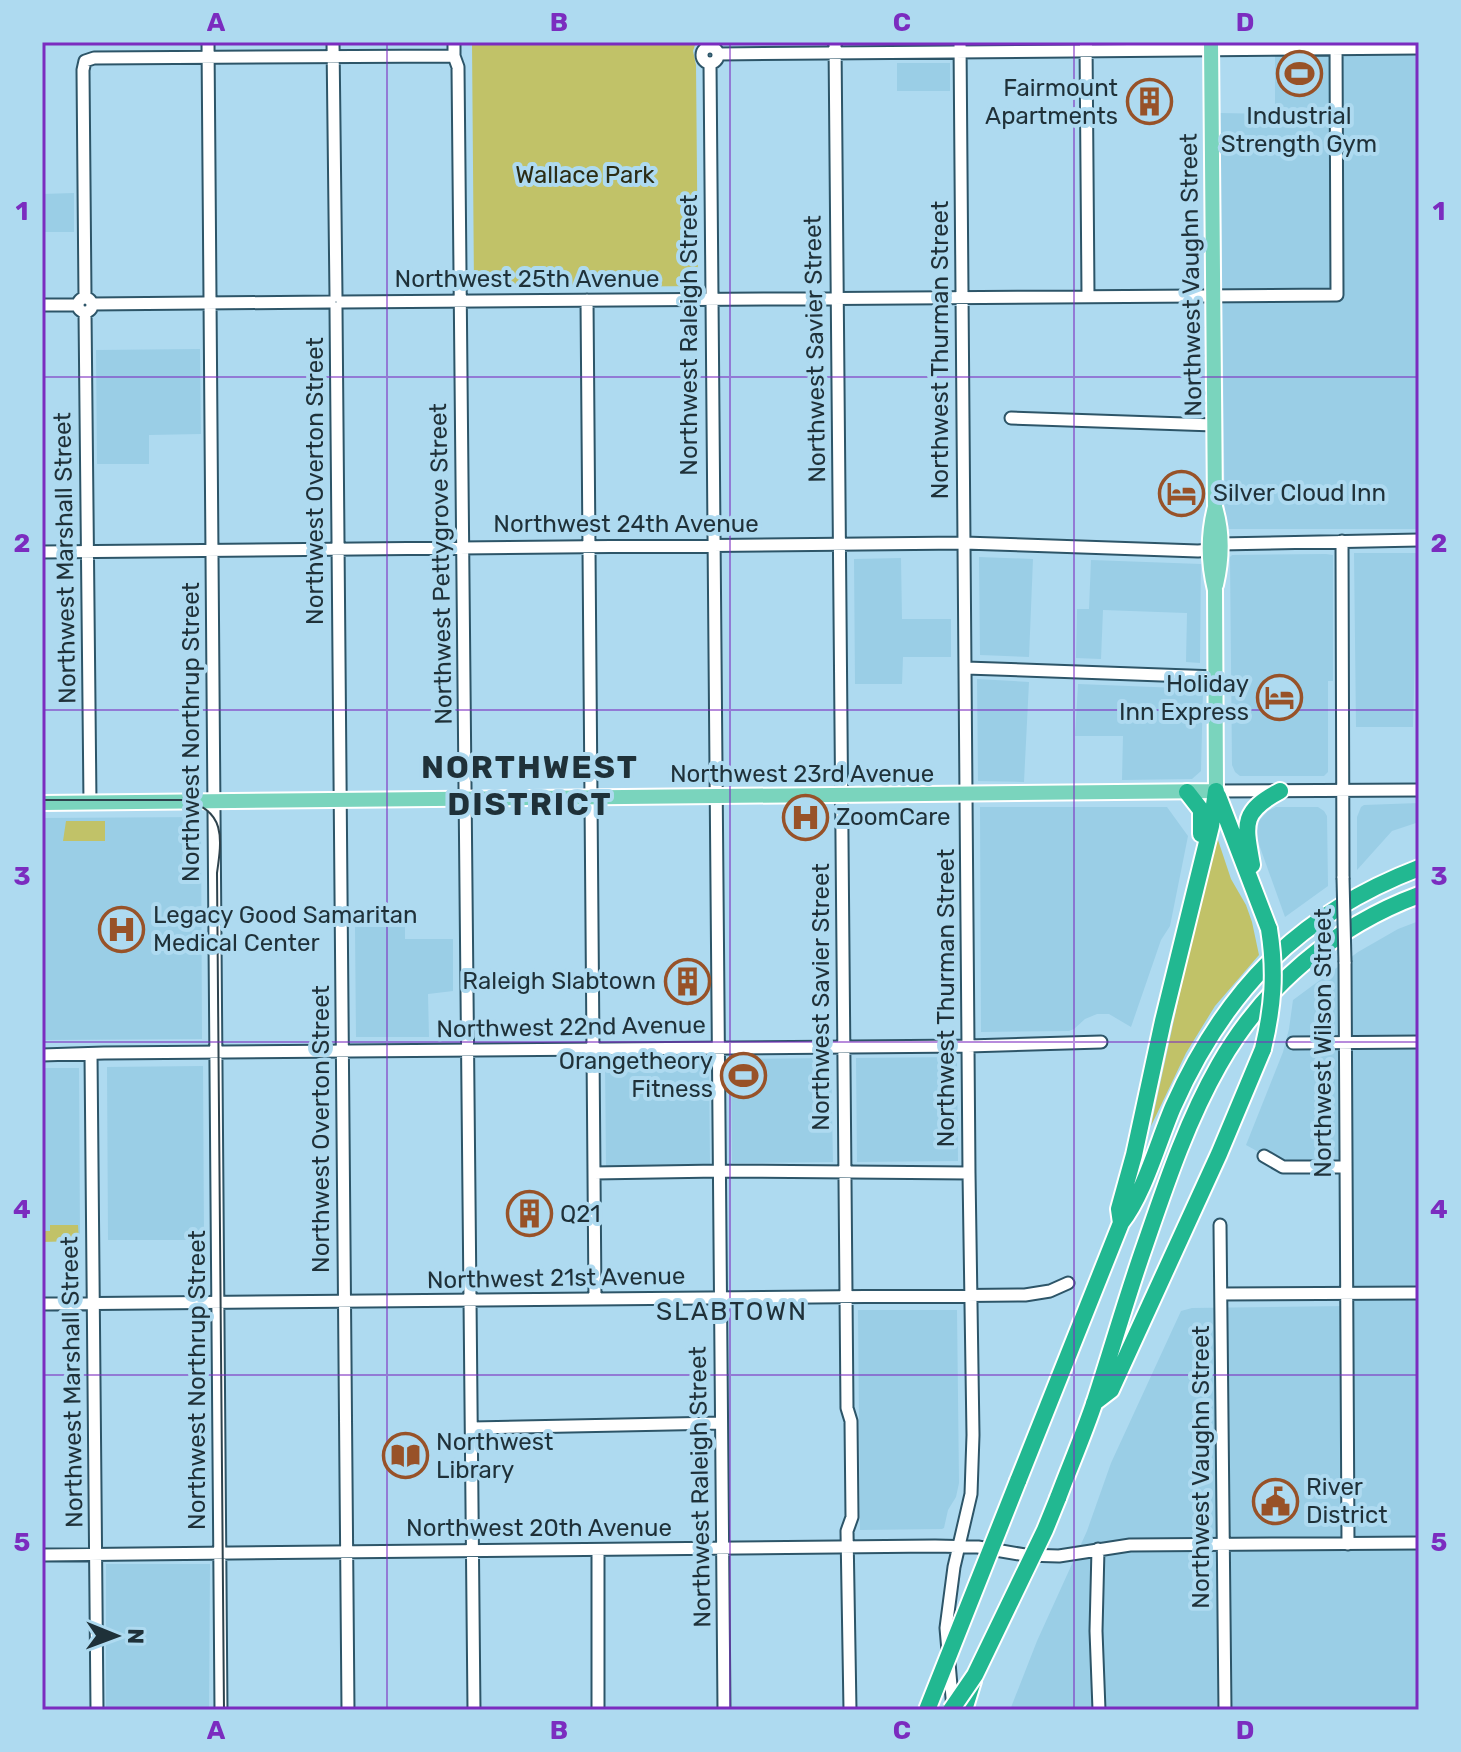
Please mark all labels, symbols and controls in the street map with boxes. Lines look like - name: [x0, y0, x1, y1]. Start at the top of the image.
- text: A: [207, 7, 226, 38]
- text: B: [550, 7, 568, 38]
- text: C: [893, 7, 911, 38]
- text: D: [1236, 7, 1254, 38]
- sports icon: Industrial Strength Gym: [1275, 50, 1323, 98]
- place label: Fairmount Apartments: [985, 74, 1118, 130]
- building icon: Fairmount Apartments: [1125, 78, 1173, 126]
- place label: Industrial Strength Gym: [1221, 102, 1377, 158]
- street label: Northwest Vaughn Street: [1175, 133, 1207, 417]
- park label: Wallace Park: [515, 161, 655, 189]
- street label: Northwest Raleigh Street: [675, 194, 703, 476]
- text: 1: [16, 196, 28, 227]
- text: 1: [1433, 196, 1445, 227]
- street label: Northwest Thurman Street: [926, 201, 954, 499]
- street label: Northwest Savier Street: [799, 215, 831, 483]
- street label: Northwest 25th Avenue: [395, 265, 659, 293]
- street label: Northwest Overton Street: [301, 337, 329, 625]
- street label: Northwest Pettygrove Street: [424, 403, 458, 725]
- street label: Northwest Marshall Street: [48, 412, 82, 704]
- hotel icon: Silver Cloud Inn: [1158, 469, 1206, 517]
- place label: Silver Cloud Inn: [1213, 479, 1386, 507]
- street label: Northwest 24th Avenue: [493, 510, 759, 538]
- text: 2: [14, 528, 30, 559]
- text: 2: [1431, 528, 1447, 559]
- street label: Northwest Northrup Street: [177, 582, 205, 882]
- place label: Holiday Inn Express: [1119, 670, 1249, 726]
- hotel icon: Holiday Inn Express: [1256, 674, 1304, 722]
- district label: NORTHWEST DISTRICT: [421, 748, 639, 823]
- street label: Northwest 23rd Avenue: [670, 760, 934, 788]
- hospital icon: ZoomCare: [781, 793, 829, 841]
- place label: ZoomCare: [836, 803, 950, 831]
- street label: Northwest Thurman Street: [932, 849, 960, 1147]
- text: 3: [13, 861, 31, 892]
- text: 3: [1430, 861, 1448, 892]
- street label: Northwest Savier Street: [807, 863, 835, 1131]
- place label: Legacy Good Samaritan Medical Center: [153, 901, 418, 957]
- hospital icon: Legacy Good Samaritan Medical Center: [98, 905, 146, 953]
- street label: Northwest Wilson Street: [1309, 908, 1337, 1178]
- building icon: Raleigh Slabtown: [663, 957, 711, 1005]
- place label: Raleigh Slabtown: [462, 967, 656, 995]
- street label: Northwest Overton Street: [307, 985, 335, 1273]
- street label: Northwest 22nd Avenue: [436, 1011, 706, 1043]
- place label: Orangetheory Fitness: [559, 1047, 713, 1103]
- sports icon: Orangetheory Fitness: [720, 1051, 768, 1099]
- building icon: Q21: [505, 1190, 553, 1238]
- text: 4: [13, 1194, 31, 1225]
- text: 4: [1430, 1194, 1448, 1225]
- place label: Q21: [560, 1200, 601, 1228]
- street label: Northwest Northrup Street: [183, 1230, 211, 1530]
- street label: Northwest Marshall Street: [55, 1236, 89, 1528]
- street label: Northwest 21st Avenue: [427, 1262, 685, 1294]
- district label: SLABTOWN: [656, 1296, 808, 1327]
- street label: Northwest Vaughn Street: [1187, 1325, 1215, 1609]
- street label: Northwest Raleigh Street: [684, 1346, 716, 1628]
- place label: Northwest Library: [436, 1428, 553, 1484]
- library icon: Northwest Library: [381, 1432, 429, 1480]
- place label: River District: [1306, 1473, 1388, 1529]
- public building icon: River District: [1251, 1477, 1299, 1525]
- street label: Northwest 20th Avenue: [406, 1514, 672, 1542]
- text: 5: [14, 1527, 30, 1558]
- text: 5: [1431, 1527, 1447, 1558]
- north arrow: [76, 1596, 156, 1676]
- text: N: [122, 1628, 149, 1644]
- text: A: [207, 1715, 226, 1746]
- text: B: [550, 1715, 568, 1746]
- text: C: [893, 1715, 911, 1746]
- text: D: [1236, 1715, 1254, 1746]

